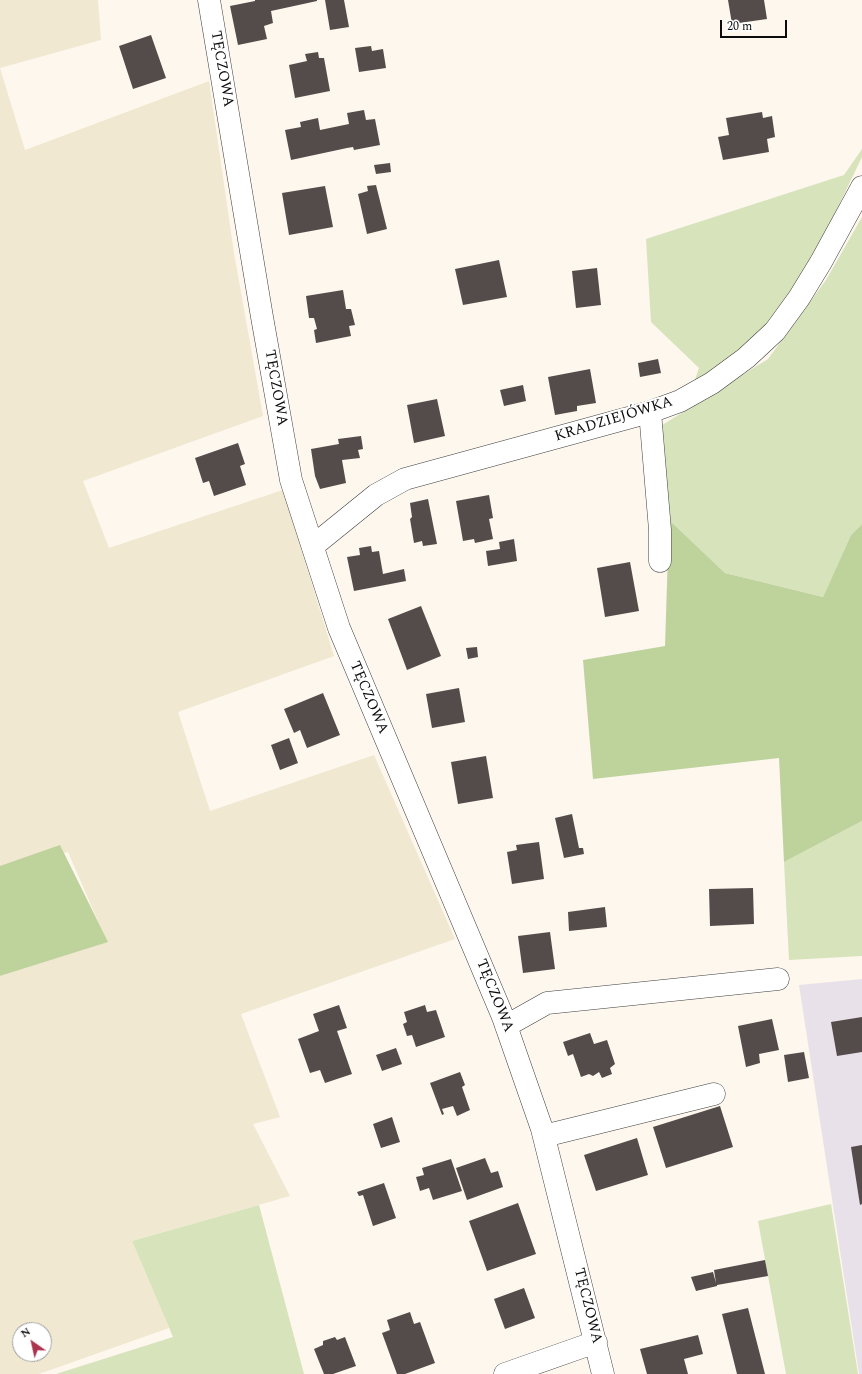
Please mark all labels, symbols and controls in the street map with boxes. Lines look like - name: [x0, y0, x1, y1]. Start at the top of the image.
- scale bar: [722, 12, 789, 38]
- text: 20 m: [727, 17, 752, 36]
- street label: TĘCZOWA: [205, 29, 237, 109]
- street label: TĘCZOWA: [259, 348, 291, 428]
- street label: KRADZIEJÓWKA: [553, 393, 675, 447]
- street label: TĘCZOWA: [345, 659, 391, 737]
- street label: TĘCZOWA: [471, 957, 517, 1035]
- street label: TĘCZOWA: [569, 1266, 605, 1346]
- north arrow: [12, 1322, 52, 1362]
- text: N: [17, 1323, 34, 1342]

